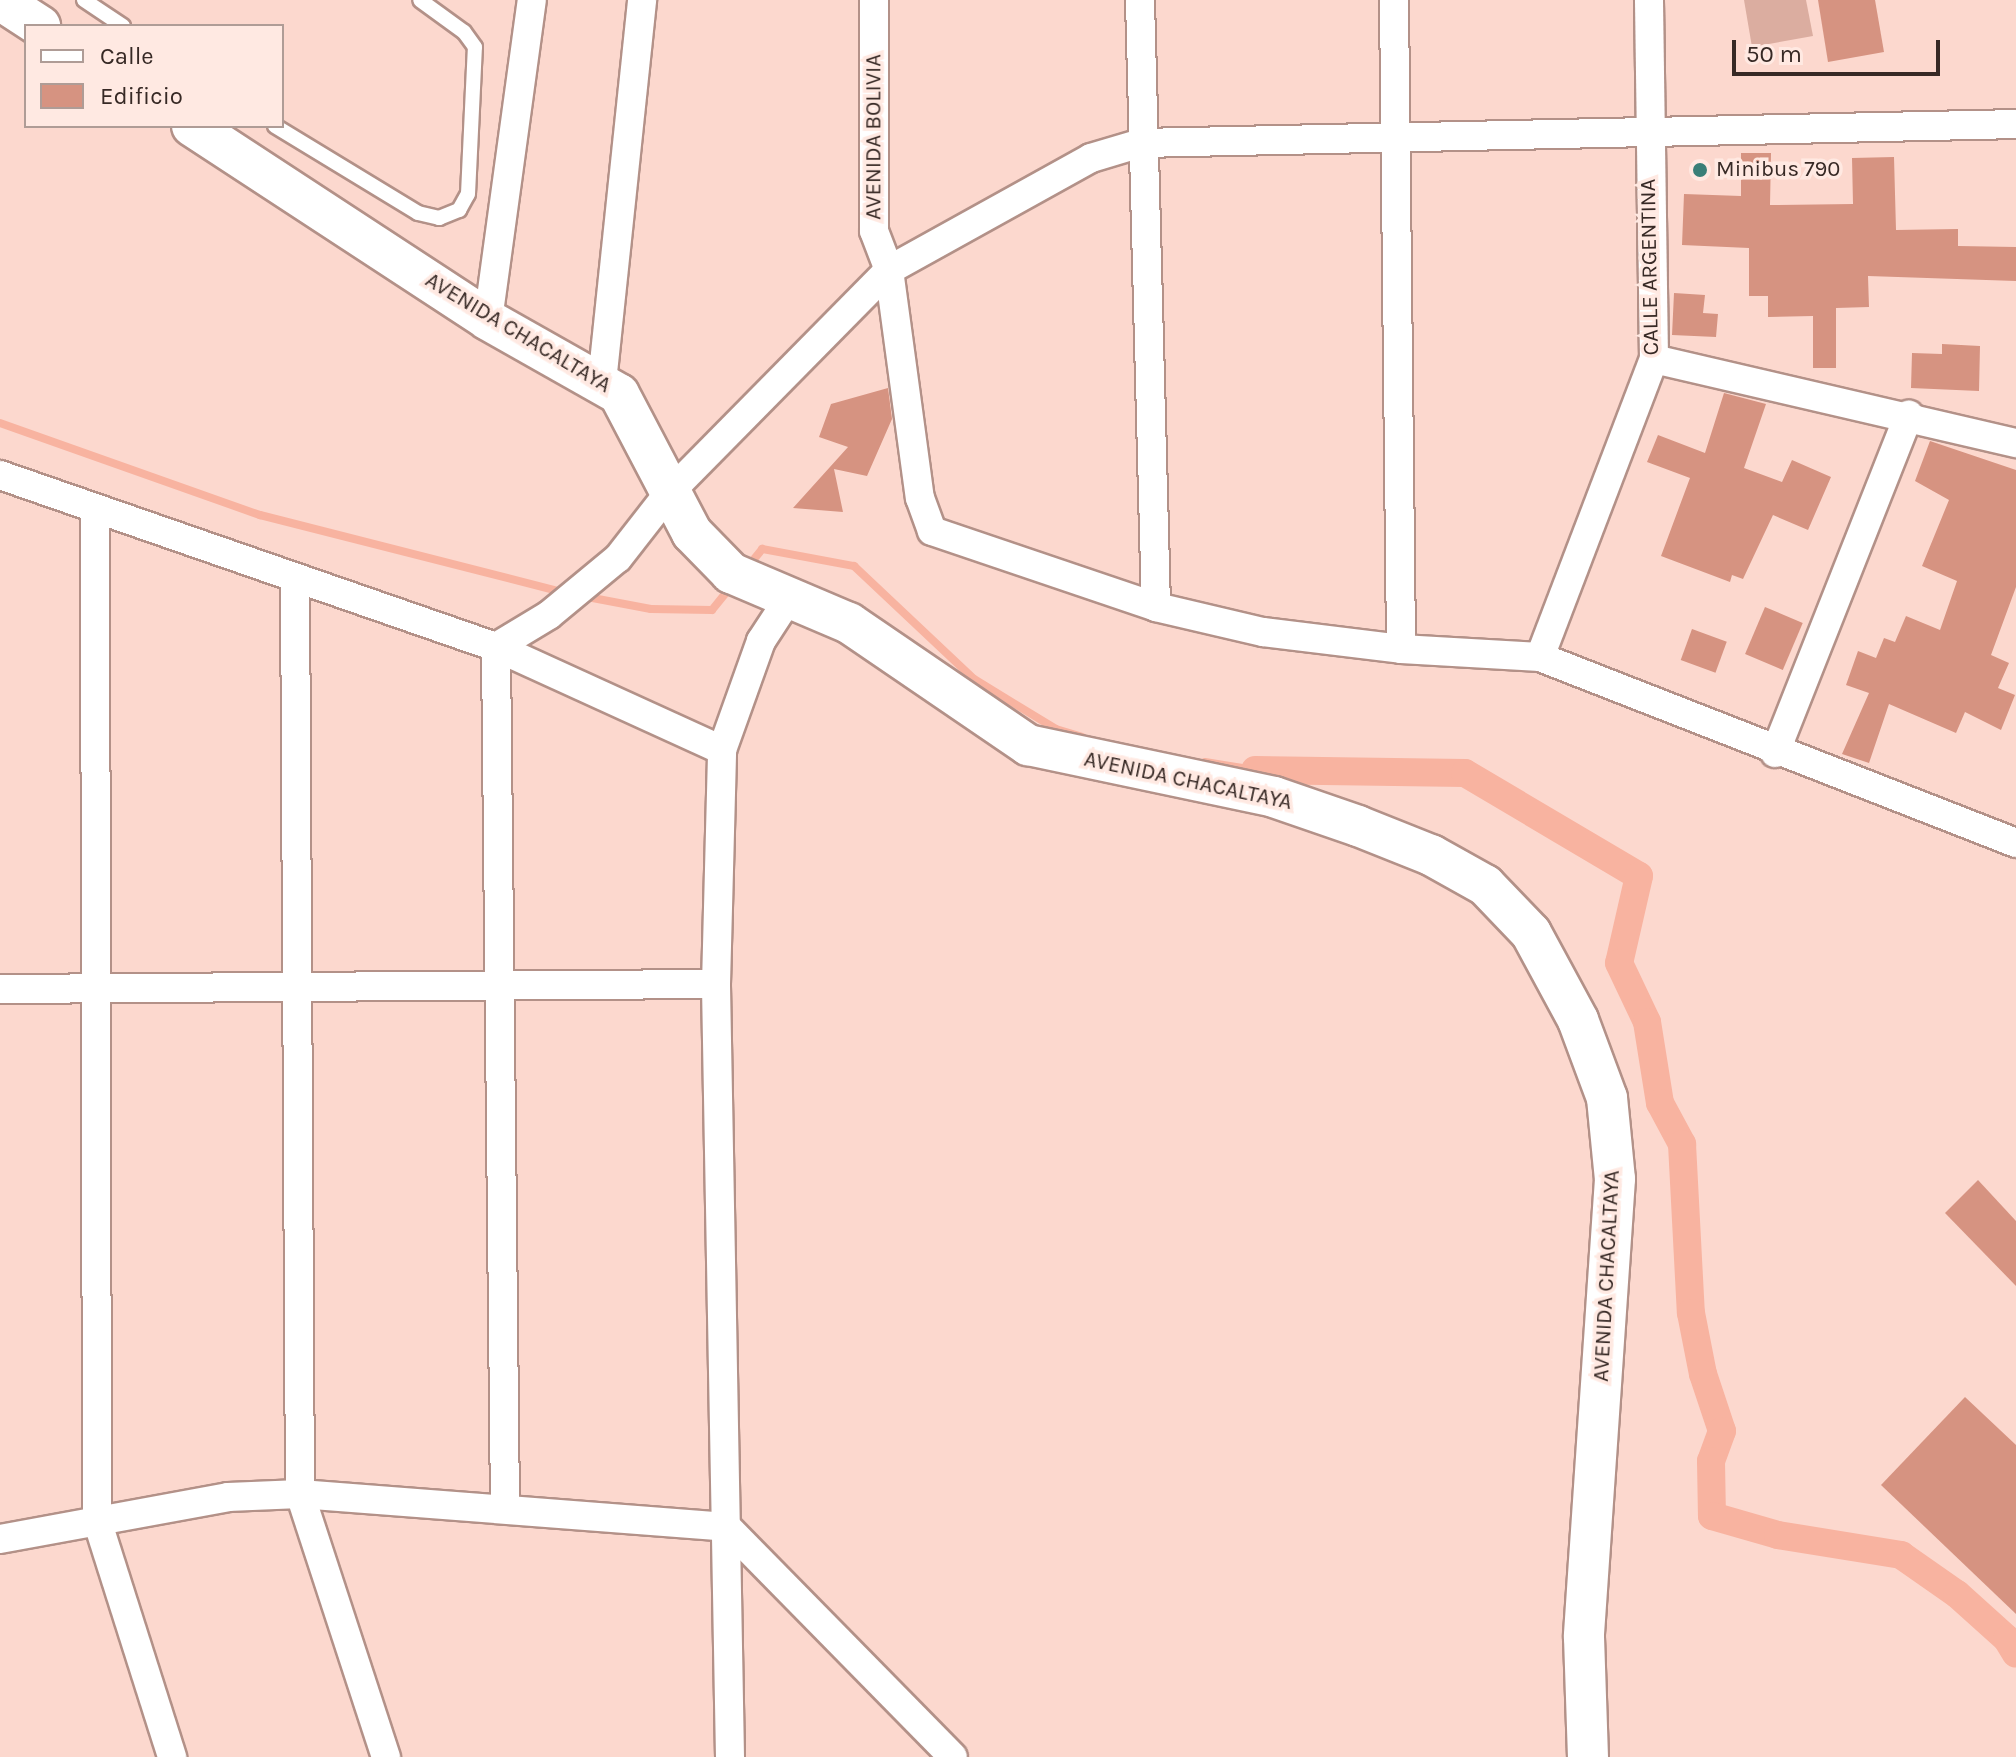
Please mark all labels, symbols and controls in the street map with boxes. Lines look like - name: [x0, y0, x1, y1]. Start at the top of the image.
- legend: [24, 24, 284, 128]
- scale bar: [1736, 24, 1944, 74]
- text: 50 m: [1746, 40, 1802, 68]
- text: Calle: [100, 42, 154, 70]
- street label: AVENIDA BOLIVIA: [861, 54, 887, 220]
- text: Edificio: [100, 82, 183, 110]
- place label: Minibus 790: [1716, 157, 1840, 183]
- marker: Minibus 790: [1691, 161, 1709, 179]
- street label: CALLE ARGENTINA: [1635, 178, 1665, 356]
- street label: AVENIDA CHACALTAYA: [420, 267, 616, 399]
- street label: AVENIDA CHACALTAYA: [1082, 746, 1294, 816]
- street label: AVENIDA CHACALTAYA: [1588, 1170, 1626, 1382]

